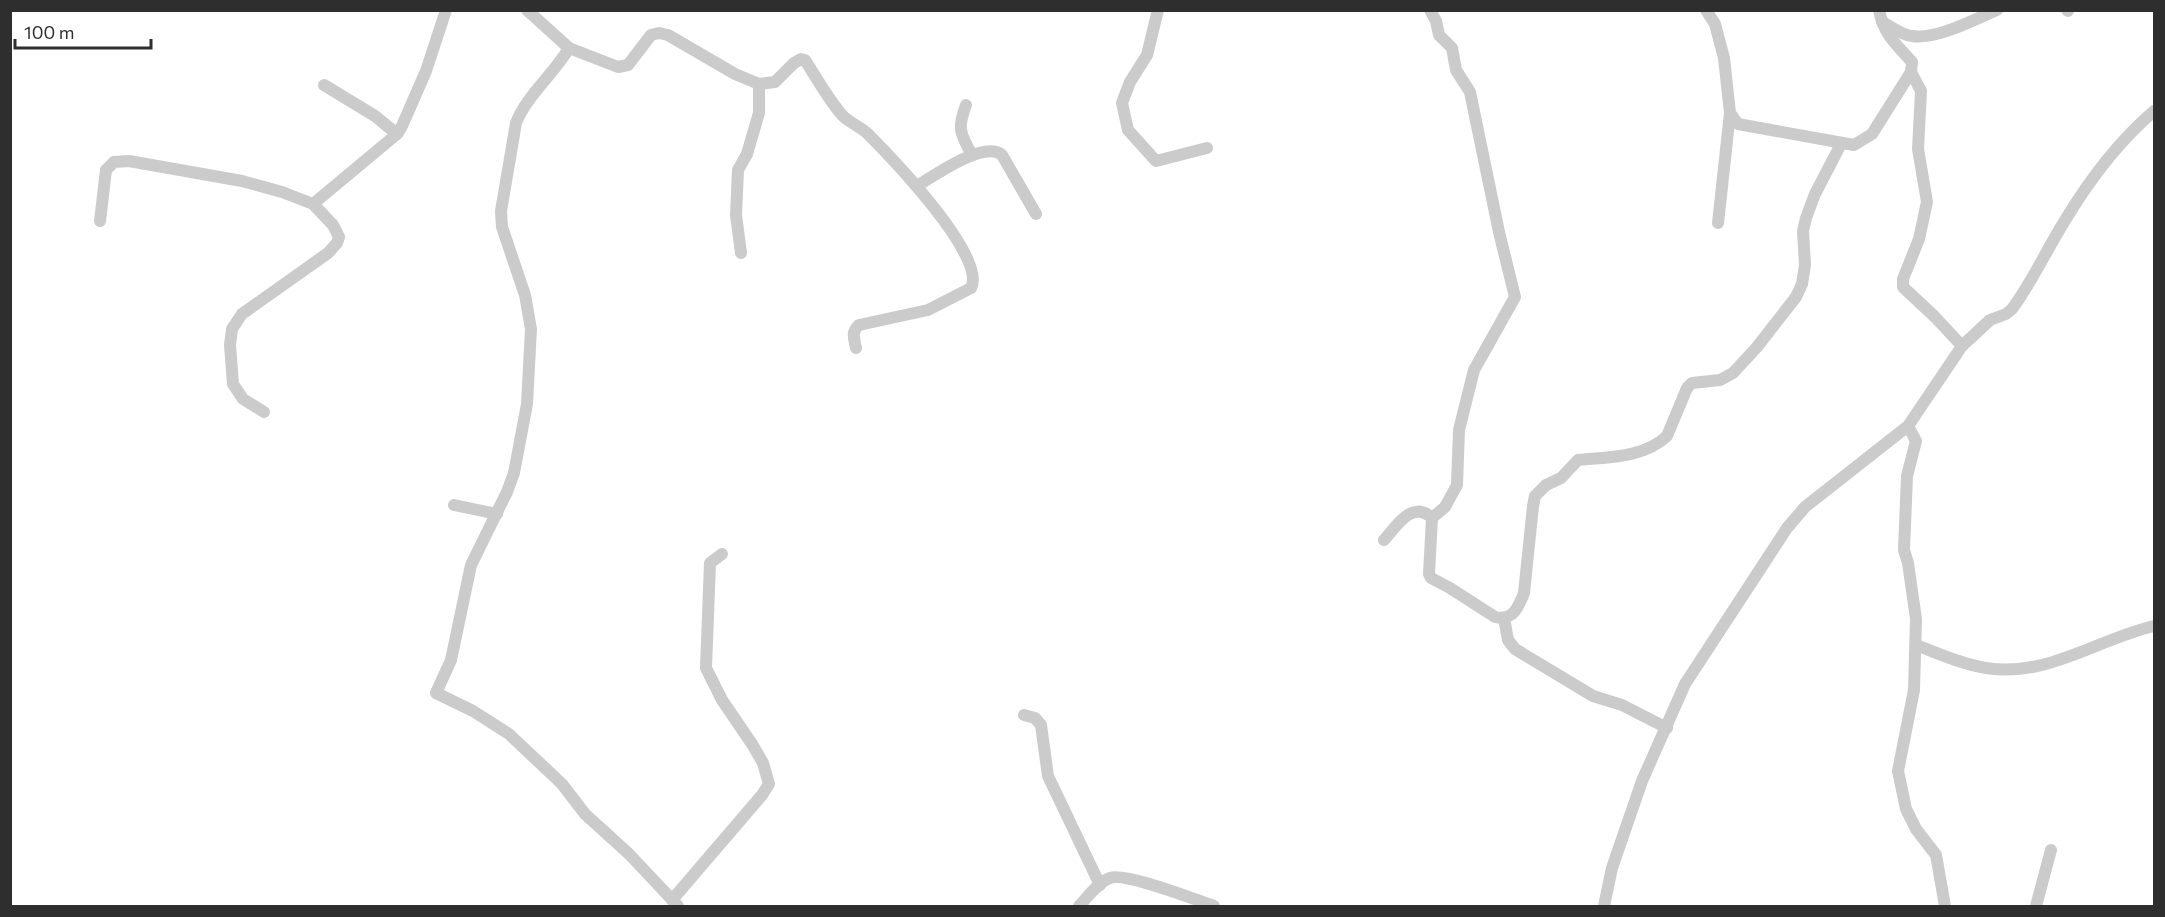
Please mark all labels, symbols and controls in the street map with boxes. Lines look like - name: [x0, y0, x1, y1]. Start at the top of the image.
- scale bar: [15, 12, 152, 50]
- text: 100 m: [24, 21, 74, 43]

